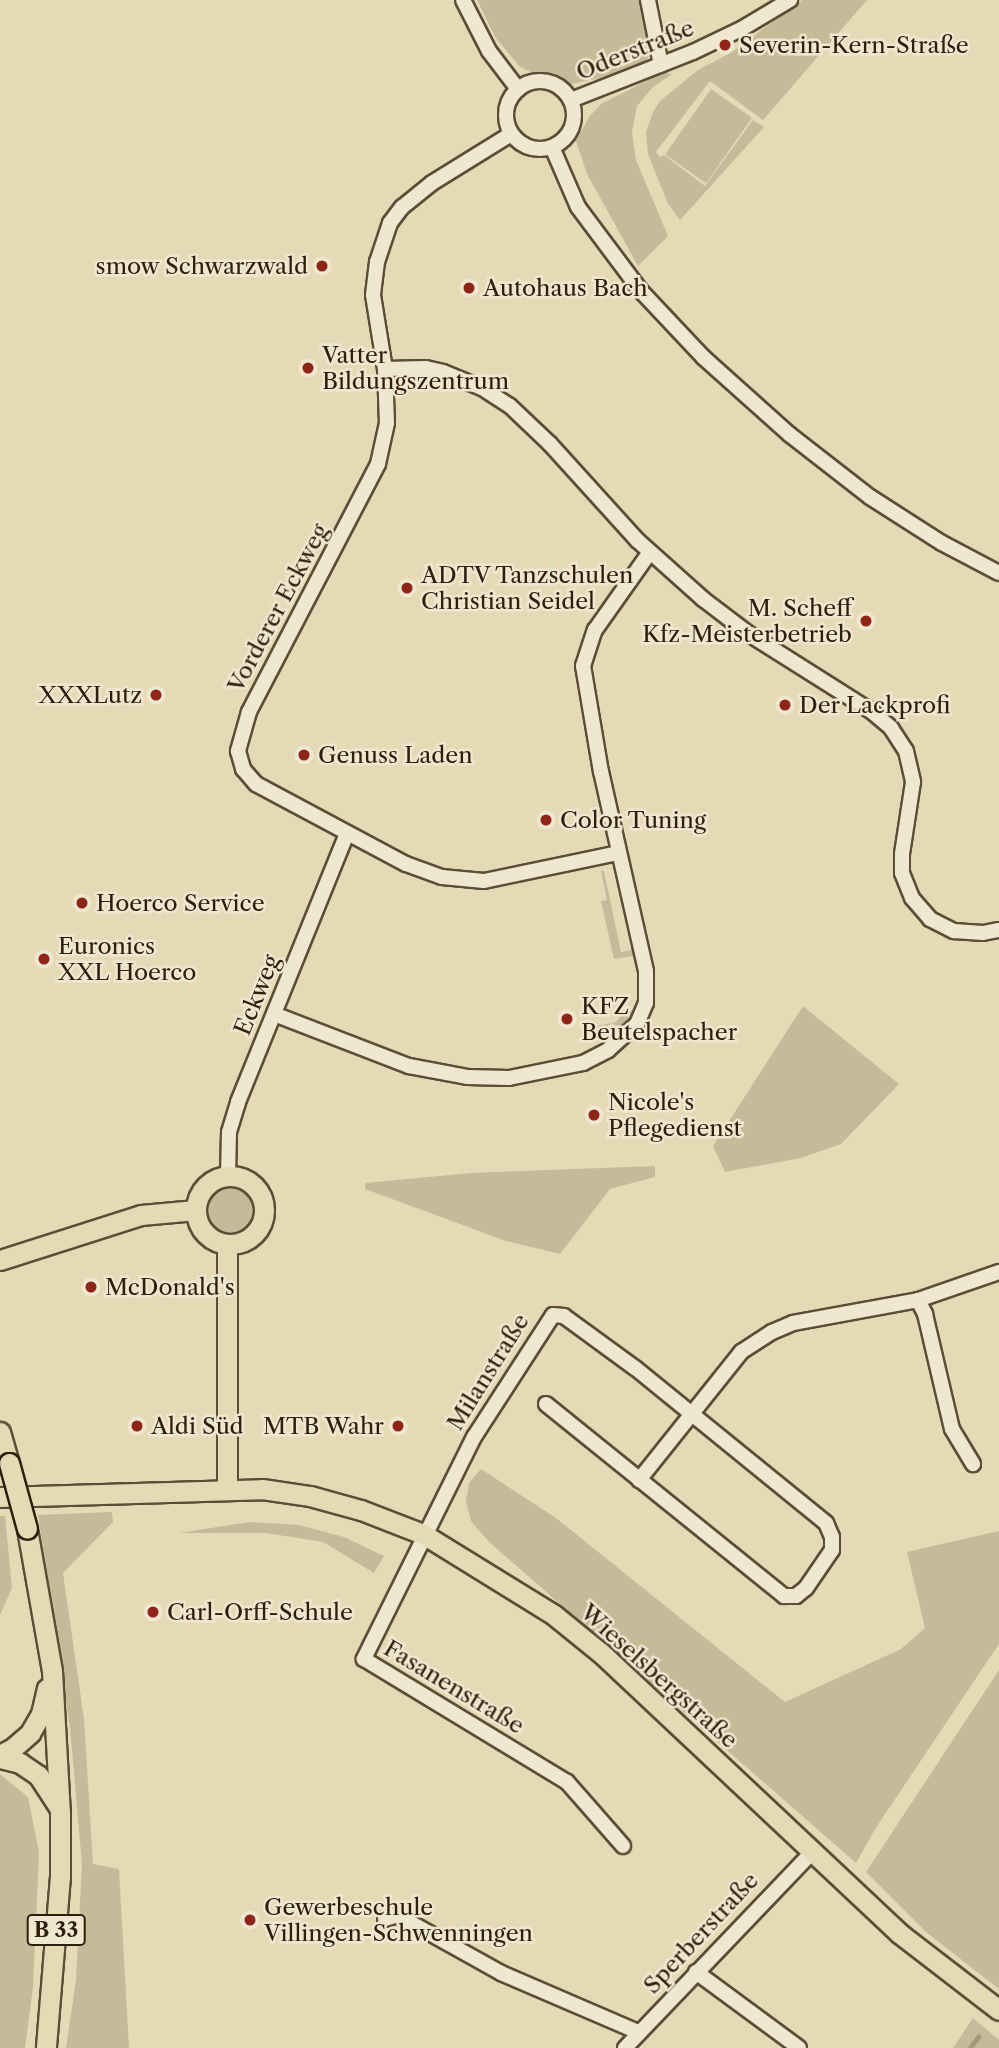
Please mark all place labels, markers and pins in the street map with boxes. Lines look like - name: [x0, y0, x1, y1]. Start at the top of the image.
- place label: Severin-Kern-Straße: [739, 31, 969, 59]
- marker: Severin-Kern-Straße: [717, 37, 733, 53]
- place label: smow Schwarzwald: [95, 252, 308, 280]
- marker: smow Schwarzwald: [314, 258, 330, 274]
- place label: Autohaus Bach: [483, 274, 648, 302]
- marker: Autohaus Bach: [461, 280, 477, 296]
- place label: Vatter Bildungszentrum: [322, 341, 509, 395]
- marker: Vatter Bildungszentrum: [300, 360, 316, 376]
- place label: ADTV Tanzschulen Christian Seidel: [421, 561, 635, 615]
- marker: ADTV Tanzschulen Christian Seidel: [399, 580, 415, 596]
- place label: M. Scheff Kfz-Meisterbetrieb: [642, 594, 852, 648]
- marker: M. Scheff Kfz-Meisterbetrieb: [858, 613, 874, 629]
- place label: XXXLutz: [39, 681, 142, 709]
- marker: XXXLutz: [148, 687, 164, 703]
- place label: Der Lackprofi: [799, 691, 951, 719]
- marker: Der Lackprofi: [777, 697, 793, 713]
- place label: Genuss Laden: [318, 741, 473, 769]
- marker: Genuss Laden: [296, 747, 312, 763]
- place label: Color Tuning: [560, 806, 707, 834]
- marker: Color Tuning: [538, 812, 554, 828]
- place label: Hoerco Service: [96, 889, 265, 917]
- marker: Hoerco Service: [74, 895, 90, 911]
- place label: Euronics XXL Hoerco: [58, 932, 197, 986]
- marker: Euronics XXL Hoerco: [36, 951, 52, 967]
- place label: KFZ Beutelspacher: [581, 992, 737, 1046]
- marker: KFZ Beutelspacher: [559, 1011, 575, 1027]
- place label: Nicole's Pflegedienst: [608, 1088, 742, 1142]
- marker: Nicole's Pflegedienst: [586, 1107, 602, 1123]
- place label: McDonald's: [105, 1273, 235, 1301]
- marker: McDonald's: [83, 1279, 99, 1295]
- place label: Aldi Süd: [151, 1412, 244, 1440]
- place label: MTB Wahr: [262, 1412, 384, 1440]
- marker: Aldi Süd: [129, 1418, 145, 1434]
- marker: MTB Wahr: [390, 1418, 406, 1434]
- place label: Carl-Orff-Schule: [167, 1598, 353, 1626]
- marker: Carl-Orff-Schule: [145, 1604, 161, 1620]
- place label: Gewerbeschule Villingen-Schwenningen: [264, 1893, 533, 1947]
- marker: Gewerbeschule Villingen-Schwenningen: [242, 1912, 258, 1928]

